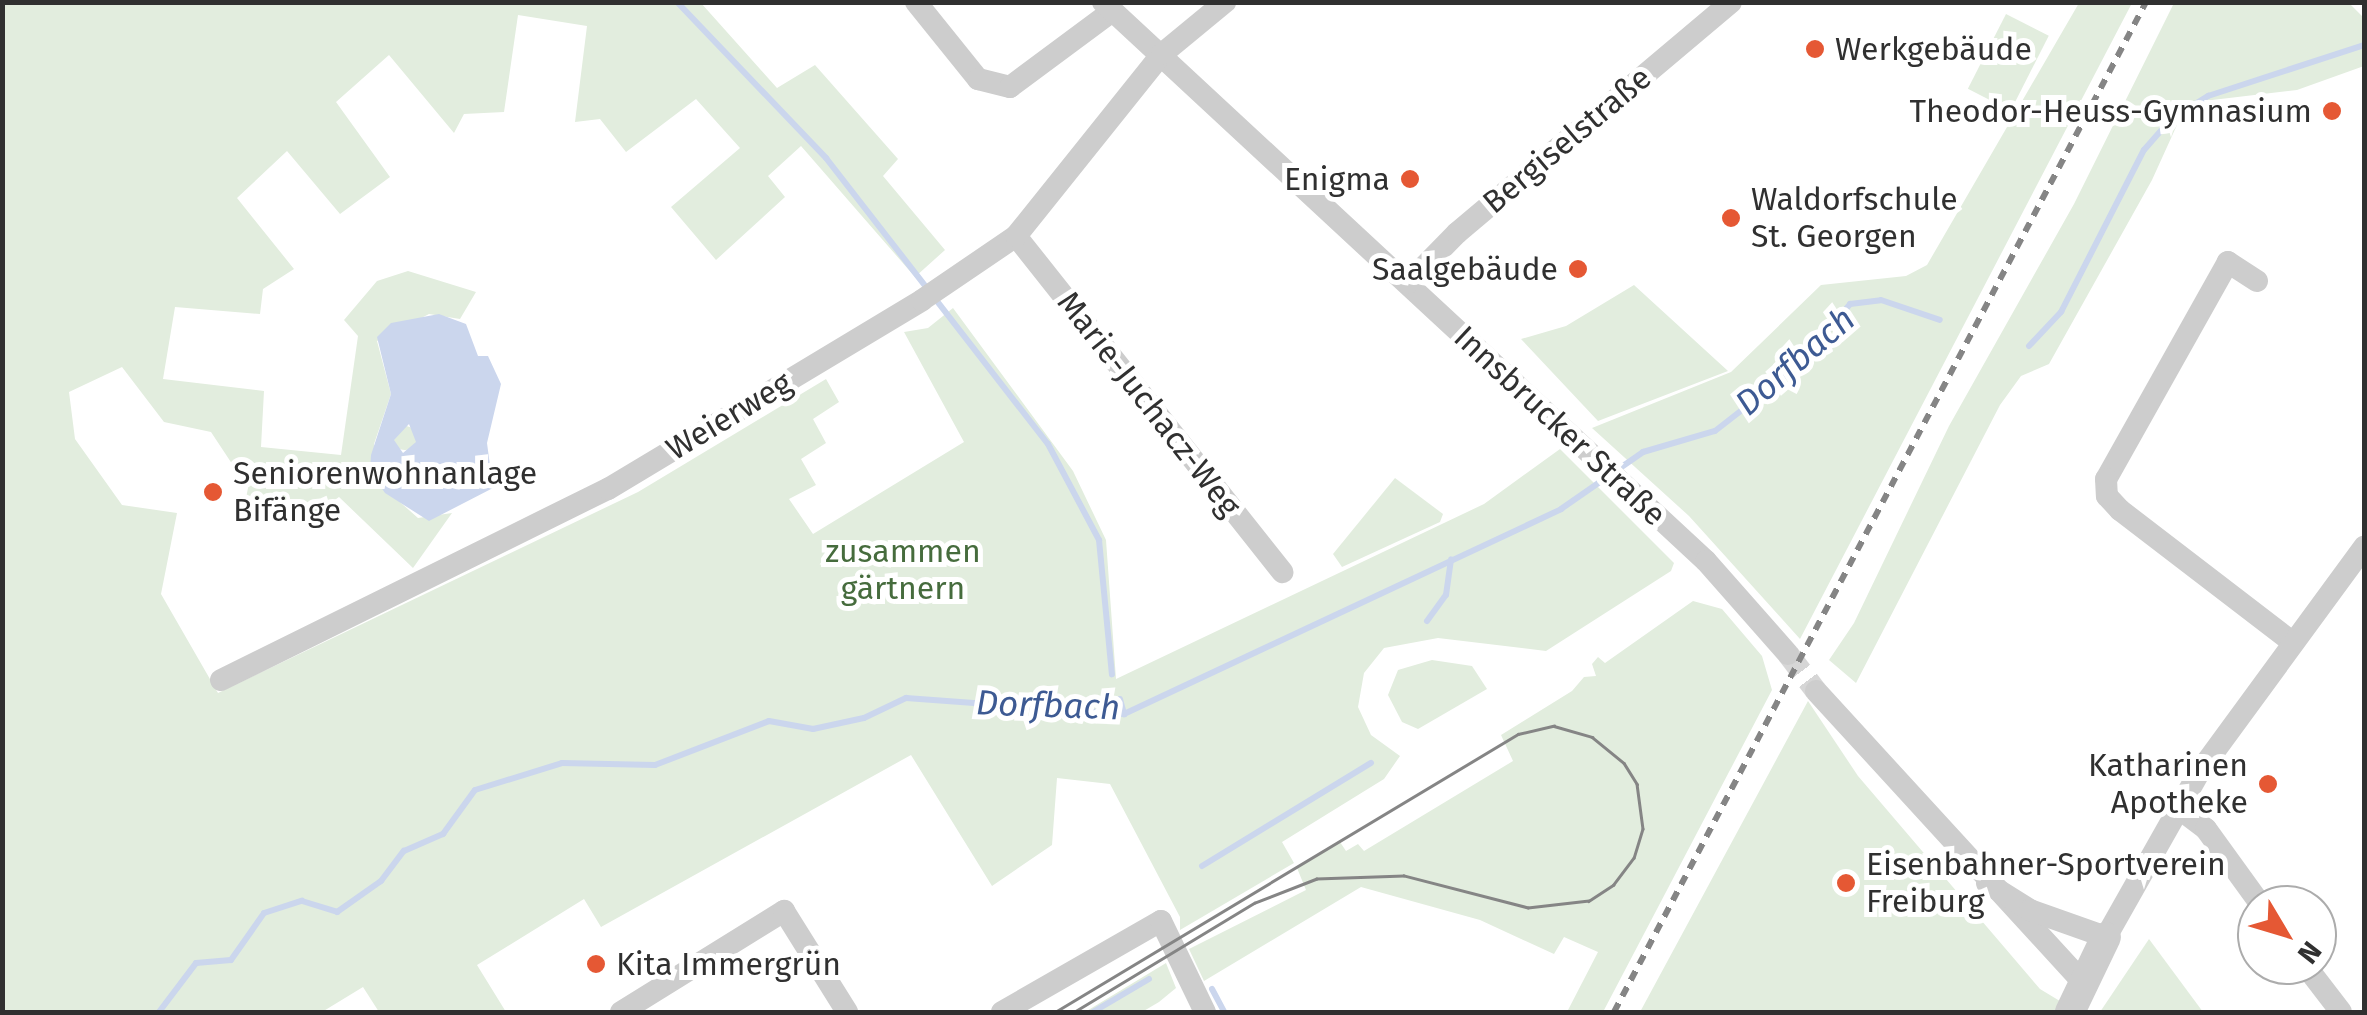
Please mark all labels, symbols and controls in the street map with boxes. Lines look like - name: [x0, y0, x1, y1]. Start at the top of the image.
- place label: Werkgebäude: [1835, 30, 2032, 68]
- marker: Werkgebäude: [1804, 38, 1826, 60]
- street label: Bergiselstraße: [1475, 59, 1659, 221]
- place label: Theodor-Heuss-Gymnasium: [1909, 92, 2312, 130]
- marker: Theodor-Heuss-Gymnasium: [2321, 100, 2343, 122]
- place label: Enigma: [1284, 160, 1390, 198]
- marker: Enigma: [1399, 168, 1421, 190]
- place label: Waldorfschule St. Georgen: [1751, 181, 1958, 256]
- marker: Waldorfschule St. Georgen: [1720, 207, 1742, 229]
- place label: Saalgebäude: [1372, 250, 1558, 288]
- marker: Saalgebäude: [1567, 258, 1589, 280]
- street label: Marie-Juchacz-Weg: [1049, 284, 1249, 524]
- water label: Dorfbach: [1727, 298, 1863, 424]
- street label: Innsbrucker Straße: [1446, 318, 1674, 534]
- street label: Weierweg: [659, 364, 799, 468]
- place label: Seniorenwohnanlage Bifänge: [233, 455, 537, 530]
- marker: Seniorenwohnanlage Bifänge: [202, 481, 224, 503]
- park label: zusammen gärtnern: [825, 533, 981, 608]
- water label: Dorfbach: [975, 681, 1121, 729]
- place label: Katharinen Apotheke: [2088, 747, 2248, 822]
- marker: Katharinen Apotheke: [2257, 773, 2279, 795]
- place label: Eisenbahner-Sportverein Freiburg: [1866, 846, 2226, 921]
- marker: Eisenbahner-Sportverein Freiburg: [1835, 872, 1857, 894]
- north arrow: [2237, 885, 2337, 985]
- text: N: [2291, 935, 2328, 970]
- place label: Kita Immergrün: [616, 945, 841, 983]
- marker: Kita Immergrün: [585, 953, 607, 975]

